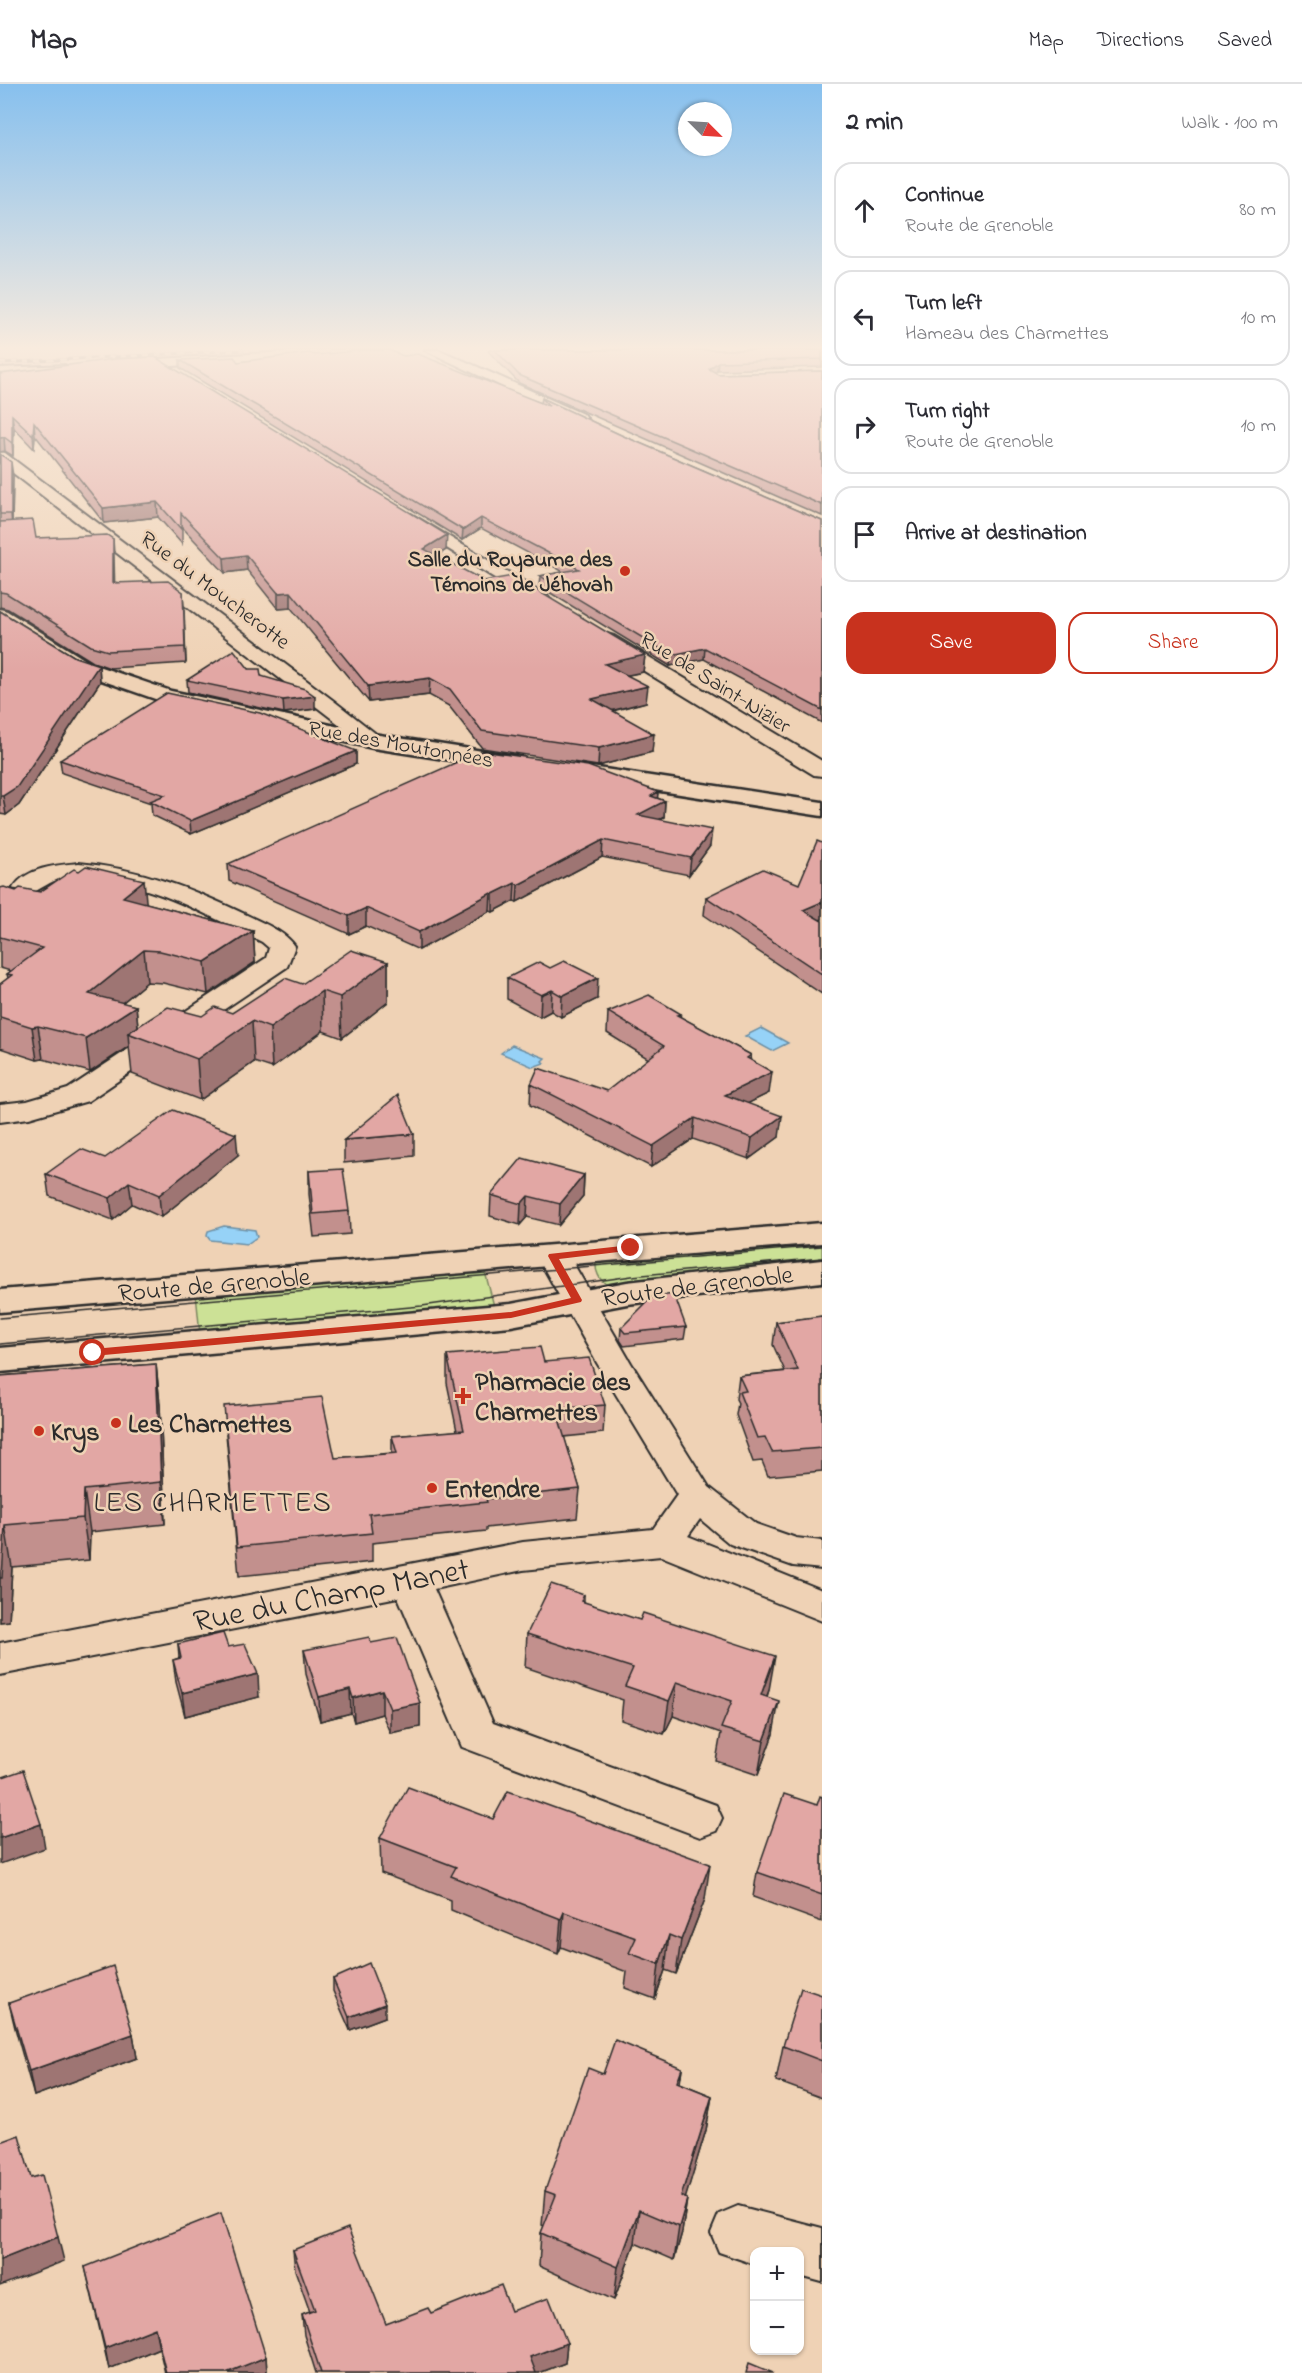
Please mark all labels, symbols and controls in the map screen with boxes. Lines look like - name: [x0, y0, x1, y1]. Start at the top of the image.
- text: Map: [30, 21, 77, 62]
- text: Map: [1028, 26, 1064, 56]
- text: Directions: [1097, 26, 1184, 56]
- text: Saved: [1217, 26, 1272, 56]
- north arrow: [678, 102, 732, 156]
- text: 2 min: [846, 104, 903, 142]
- text: Walk · 100 m: [1181, 109, 1278, 138]
- text: Continue: [905, 180, 984, 212]
- icon: ahead: [848, 194, 881, 227]
- text: 80 m: [1239, 196, 1276, 225]
- text: Route de Grenoble: [905, 212, 1053, 241]
- text: Turn left: [905, 288, 982, 320]
- icon: left: [848, 302, 881, 335]
- text: 10 m: [1240, 304, 1276, 333]
- text: Hameau des Charmettes: [905, 320, 1109, 349]
- text: Turn right: [905, 396, 990, 428]
- icon: right: [848, 410, 881, 443]
- text: 10 m: [1240, 412, 1276, 441]
- text: Route de Grenoble: [905, 428, 1053, 457]
- icon: arrive: [848, 518, 881, 551]
- text: Arrive at destination: [905, 518, 1087, 550]
- street label: Rue du Moucherotte: [132, 524, 296, 659]
- place label: Salle du Royaume des Témoins de Jéhovah: [408, 545, 613, 602]
- marker: Salle du Royaume des Témoins de Jéhovah: [618, 564, 632, 578]
- button: Save: [846, 612, 1056, 674]
- button: Share: [1068, 612, 1278, 674]
- street label: Rue de Saint-Nizier: [633, 624, 796, 743]
- street label: Rue des Moutonnées: [305, 714, 496, 778]
- route end: [617, 1234, 643, 1260]
- street label: Route de Grenoble: [599, 1257, 796, 1319]
- street label: Route de Grenoble: [117, 1260, 312, 1314]
- route start: [79, 1339, 105, 1365]
- place label: Pharmacie des Charmettes: [475, 1365, 631, 1433]
- marker: Pharmacie des Charmettes: [456, 1389, 470, 1403]
- place label: Les Charmettes: [128, 1407, 292, 1445]
- place label: Krys: [51, 1415, 99, 1453]
- marker: Les Charmettes: [109, 1416, 123, 1430]
- marker: Krys: [32, 1424, 46, 1438]
- place label: Entendre: [444, 1472, 541, 1510]
- marker: Entendre: [425, 1481, 439, 1495]
- district label: LES CHARMETTES: [94, 1484, 332, 1525]
- street label: Rue du Champ Manet: [190, 1548, 474, 1647]
- map controls: [750, 2247, 804, 2355]
- button: +: [750, 2247, 804, 2301]
- button: −: [750, 2301, 804, 2355]

